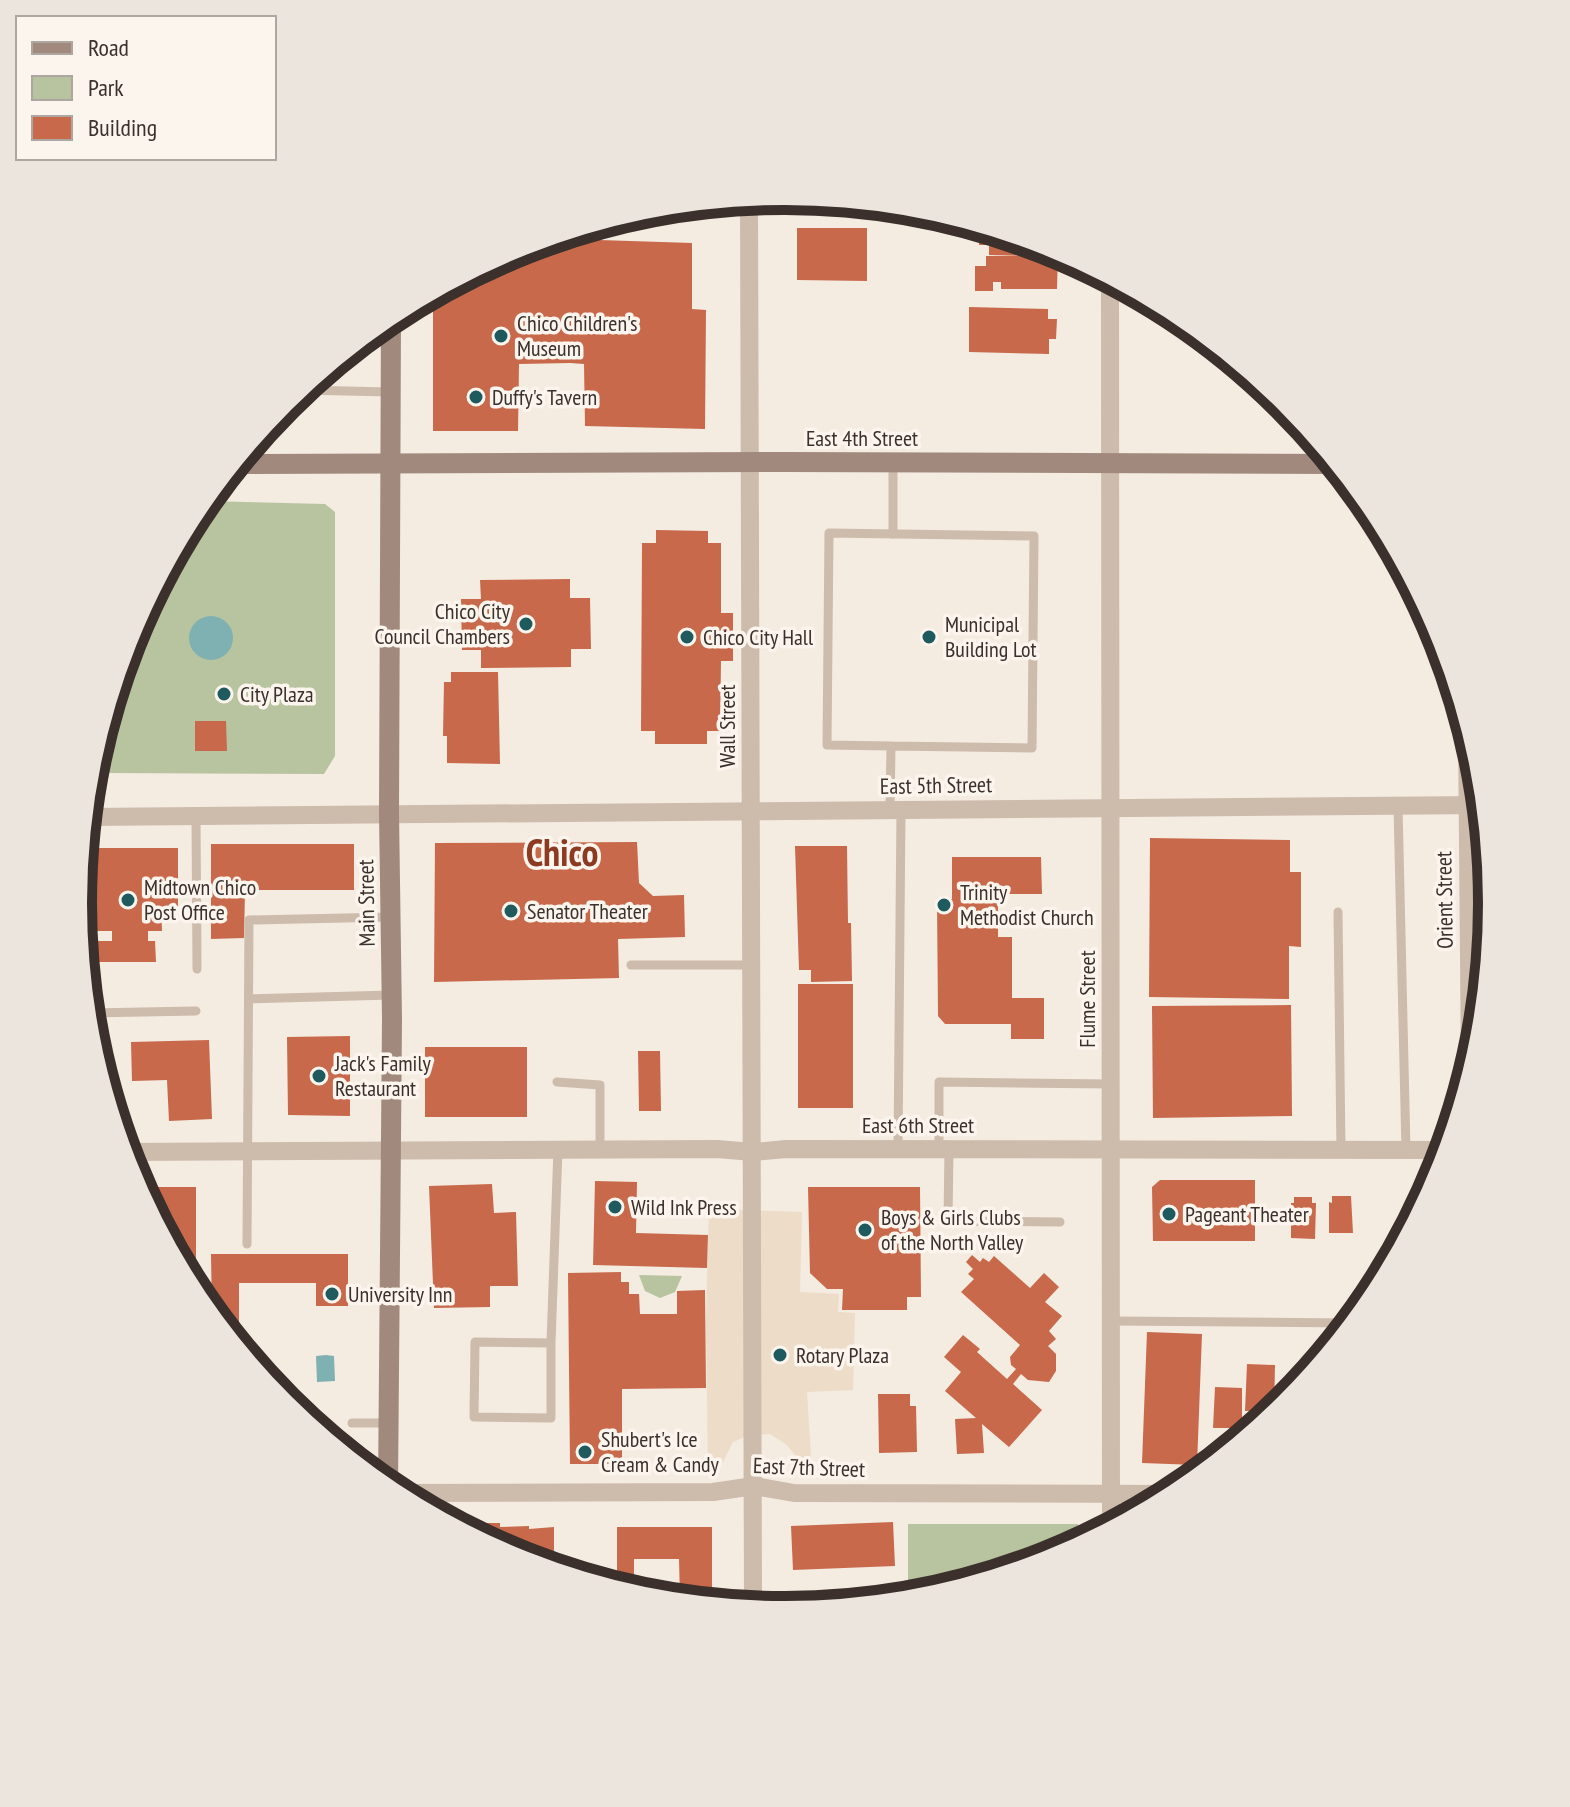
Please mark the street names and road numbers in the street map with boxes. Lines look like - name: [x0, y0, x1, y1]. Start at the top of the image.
- street label: East 4th Street: [806, 424, 918, 452]
- street label: Wall Street: [713, 684, 741, 768]
- street label: East 5th Street: [880, 770, 992, 800]
- street label: Orient Street: [1429, 851, 1459, 949]
- street label: Main Street: [351, 859, 381, 947]
- street label: Flume Street: [1073, 950, 1101, 1048]
- street label: East 6th Street: [862, 1111, 974, 1139]
- street label: East 7th Street: [753, 1451, 865, 1483]

